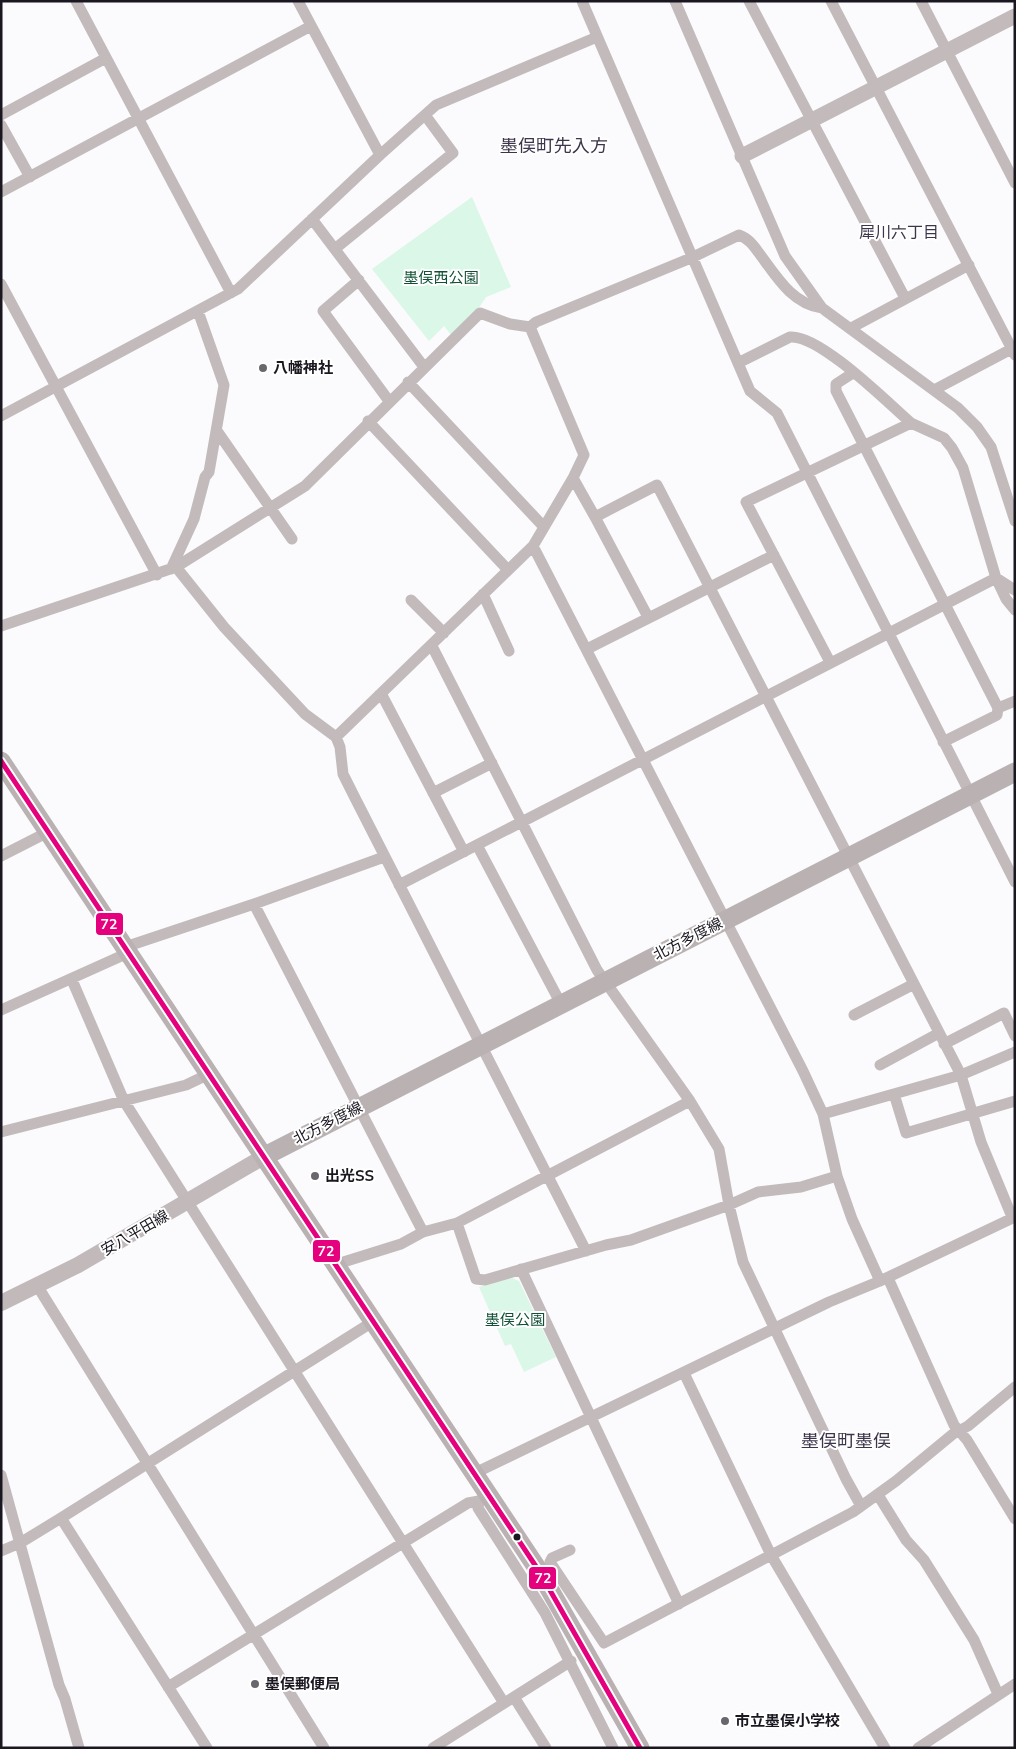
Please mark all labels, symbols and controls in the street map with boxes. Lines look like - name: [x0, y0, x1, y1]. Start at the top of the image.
- district label: 墨俣町先入方: [500, 134, 608, 158]
- district label: 犀川六丁目: [859, 222, 939, 244]
- park label: 墨俣西公園: [403, 268, 479, 288]
- place label: 八幡神社: [273, 358, 333, 378]
- marker: 八幡神社: [257, 362, 269, 374]
- line badge: 72: [95, 912, 124, 936]
- street label: 北方多度線: [650, 913, 726, 965]
- text: 72: [101, 915, 117, 934]
- street label: 北方多度線: [290, 1097, 366, 1149]
- place label: 出光SS: [325, 1166, 374, 1186]
- marker: 出光SS: [309, 1170, 321, 1182]
- street label: 安八平田線: [98, 1206, 172, 1260]
- line badge: 72: [312, 1239, 341, 1263]
- text: 72: [318, 1242, 334, 1261]
- park label: 墨俣公園: [485, 1310, 545, 1330]
- district label: 墨俣町墨俣: [801, 1429, 891, 1453]
- unlabelled marker: [512, 1532, 522, 1542]
- line badge: 72: [528, 1566, 557, 1590]
- text: 72: [535, 1569, 551, 1588]
- place label: 墨俣郵便局: [265, 1674, 340, 1694]
- marker: 墨俣郵便局: [249, 1678, 261, 1690]
- place label: 市立墨俣小学校: [735, 1711, 840, 1731]
- marker: 市立墨俣小学校: [719, 1715, 731, 1727]

